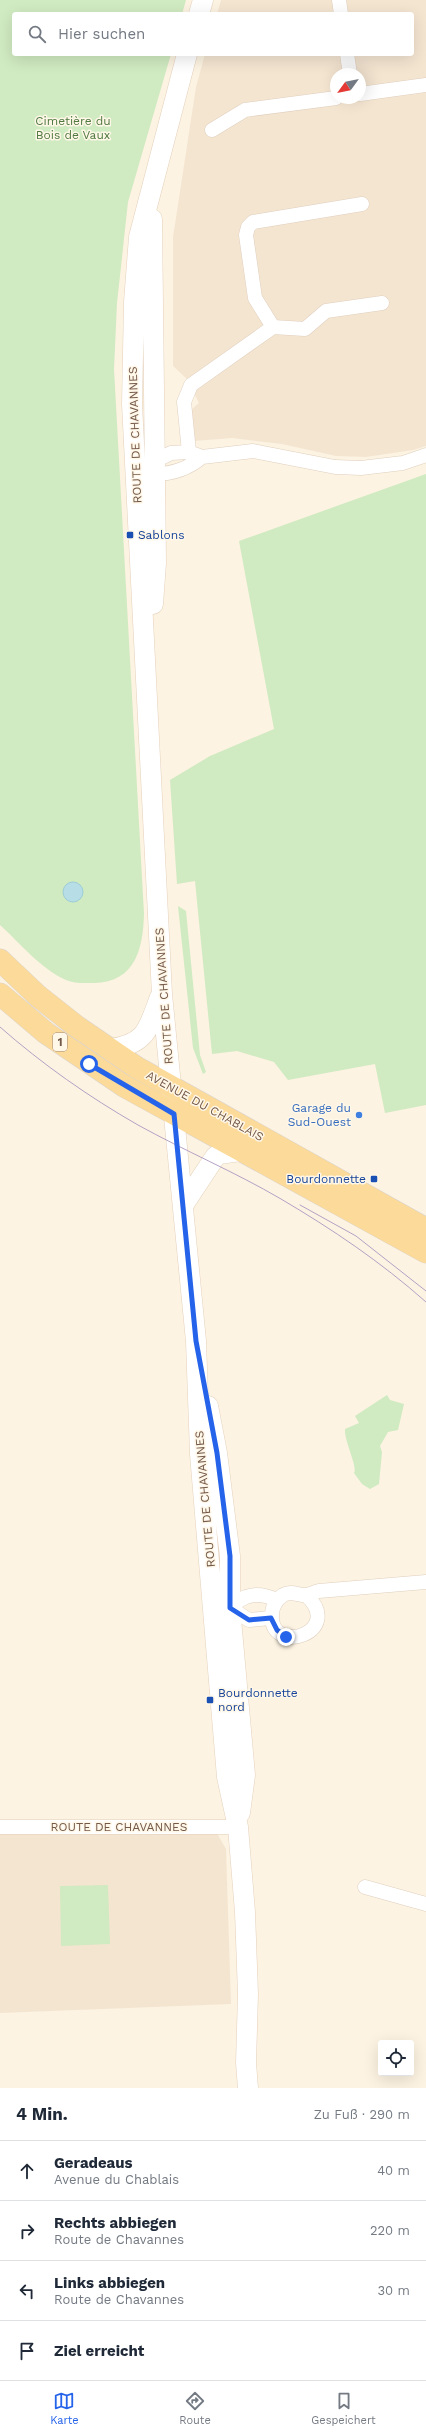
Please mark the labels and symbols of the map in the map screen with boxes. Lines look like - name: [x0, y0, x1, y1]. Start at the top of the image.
- north arrow: [330, 68, 366, 104]
- park label: Cimetière du Bois de Vaux: [35, 114, 111, 142]
- street label: ROUTE DE CHAVANNES: [126, 366, 144, 504]
- place label: Sablons: [138, 528, 185, 542]
- marker: Sablons: [125, 530, 135, 540]
- street label: ROUTE DE CHAVANNES: [152, 927, 176, 1065]
- road number: 1: [53, 1033, 67, 1051]
- route start: [80, 1055, 98, 1073]
- street label: AVENUE DU CHABLAIS: [144, 1068, 266, 1144]
- place label: Garage du Sud-Ouest: [288, 1101, 351, 1129]
- marker: Garage du Sud-Ouest: [354, 1110, 364, 1120]
- place label: Bourdonnette: [286, 1172, 366, 1186]
- marker: Bourdonnette: [369, 1174, 379, 1184]
- street label: ROUTE DE CHAVANNES: [192, 1430, 218, 1568]
- route end: [277, 1628, 295, 1646]
- place label: Bourdonnette nord: [218, 1686, 298, 1714]
- marker: Bourdonnette nord: [205, 1695, 215, 1705]
- street label: ROUTE DE CHAVANNES: [51, 1820, 187, 1834]

